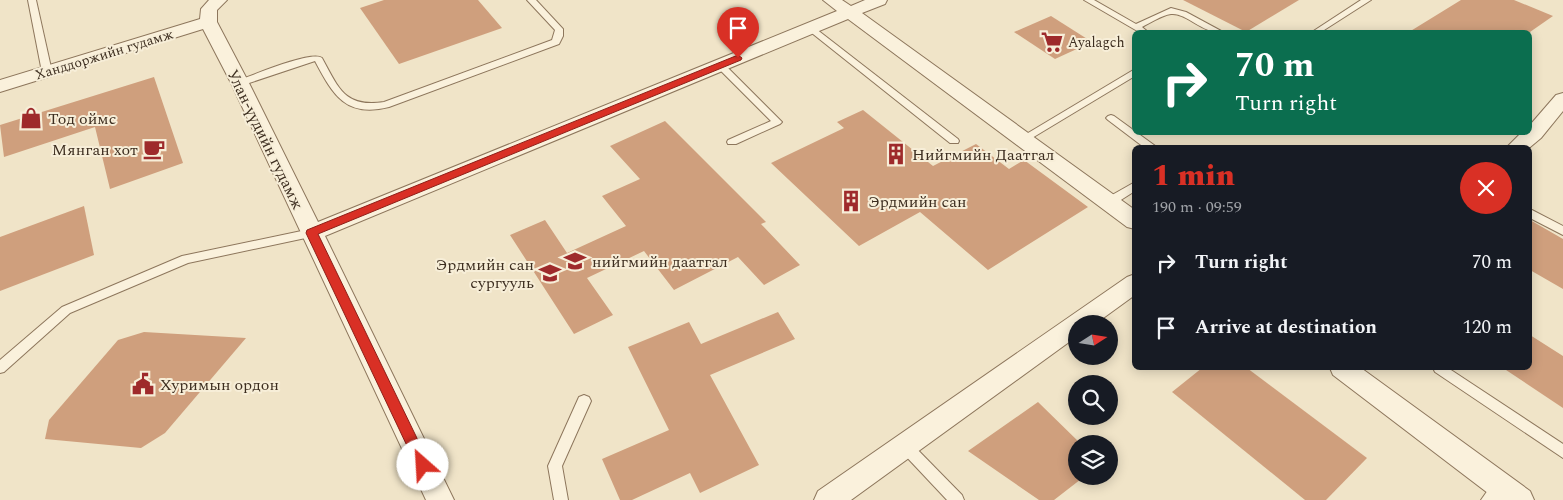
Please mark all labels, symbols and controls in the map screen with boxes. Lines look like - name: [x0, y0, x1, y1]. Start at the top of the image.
- pin: [717, 7, 759, 58]
- icon: arrive: [724, 14, 752, 42]
- street label: Ханддоржийн гудамж: [32, 23, 176, 86]
- supermarket icon: Ayalagch: [1039, 29, 1065, 55]
- place label: Ayalagch: [1068, 32, 1125, 53]
- text: 70 m: [1235, 39, 1315, 92]
- icon: right: [1152, 50, 1217, 115]
- street label: Улан-үүдийн гудамж: [221, 65, 310, 214]
- text: Turn right: [1235, 87, 1337, 120]
- shop icon: Тод оймс: [18, 105, 44, 131]
- place label: Тод оймс: [48, 107, 116, 131]
- cafe icon: Мянган хот: [141, 136, 167, 162]
- place label: Мянган хот: [52, 138, 138, 162]
- building icon: Нийгмийн Даатгал: [883, 141, 909, 167]
- place label: Нийгмийн Даатгал: [912, 143, 1054, 167]
- text: 1 min: [1152, 153, 1235, 199]
- button: close: [1460, 162, 1512, 214]
- building icon: Эрдмийн сан: [838, 188, 864, 214]
- place label: Эрдмийн сан: [868, 190, 966, 214]
- text: 190 m · 09:59: [1152, 195, 1242, 219]
- school or university icon: нийгмийн даатгал: [562, 248, 588, 274]
- text: Turn right: [1195, 248, 1288, 277]
- text: 70 m: [1472, 248, 1512, 277]
- icon: right: [1152, 249, 1180, 277]
- place label: нийгмийн даатгал: [592, 250, 728, 274]
- place label: Эрдмийн сан сургууль: [436, 253, 534, 295]
- school or university icon: Эрдмийн сан сургууль: [537, 260, 563, 286]
- text: Arrive at destination: [1195, 313, 1377, 342]
- text: 120 m: [1462, 313, 1512, 342]
- icon: arrive: [1152, 314, 1180, 342]
- north arrow: [1068, 315, 1118, 365]
- map controls: [1068, 315, 1118, 485]
- public building icon: Хуримын ордон: [130, 371, 156, 397]
- place label: Хуримын ордон: [160, 373, 279, 397]
- button: search: [1068, 375, 1118, 425]
- button: layers: [1068, 435, 1118, 485]
- position arrow: [396, 438, 448, 490]

